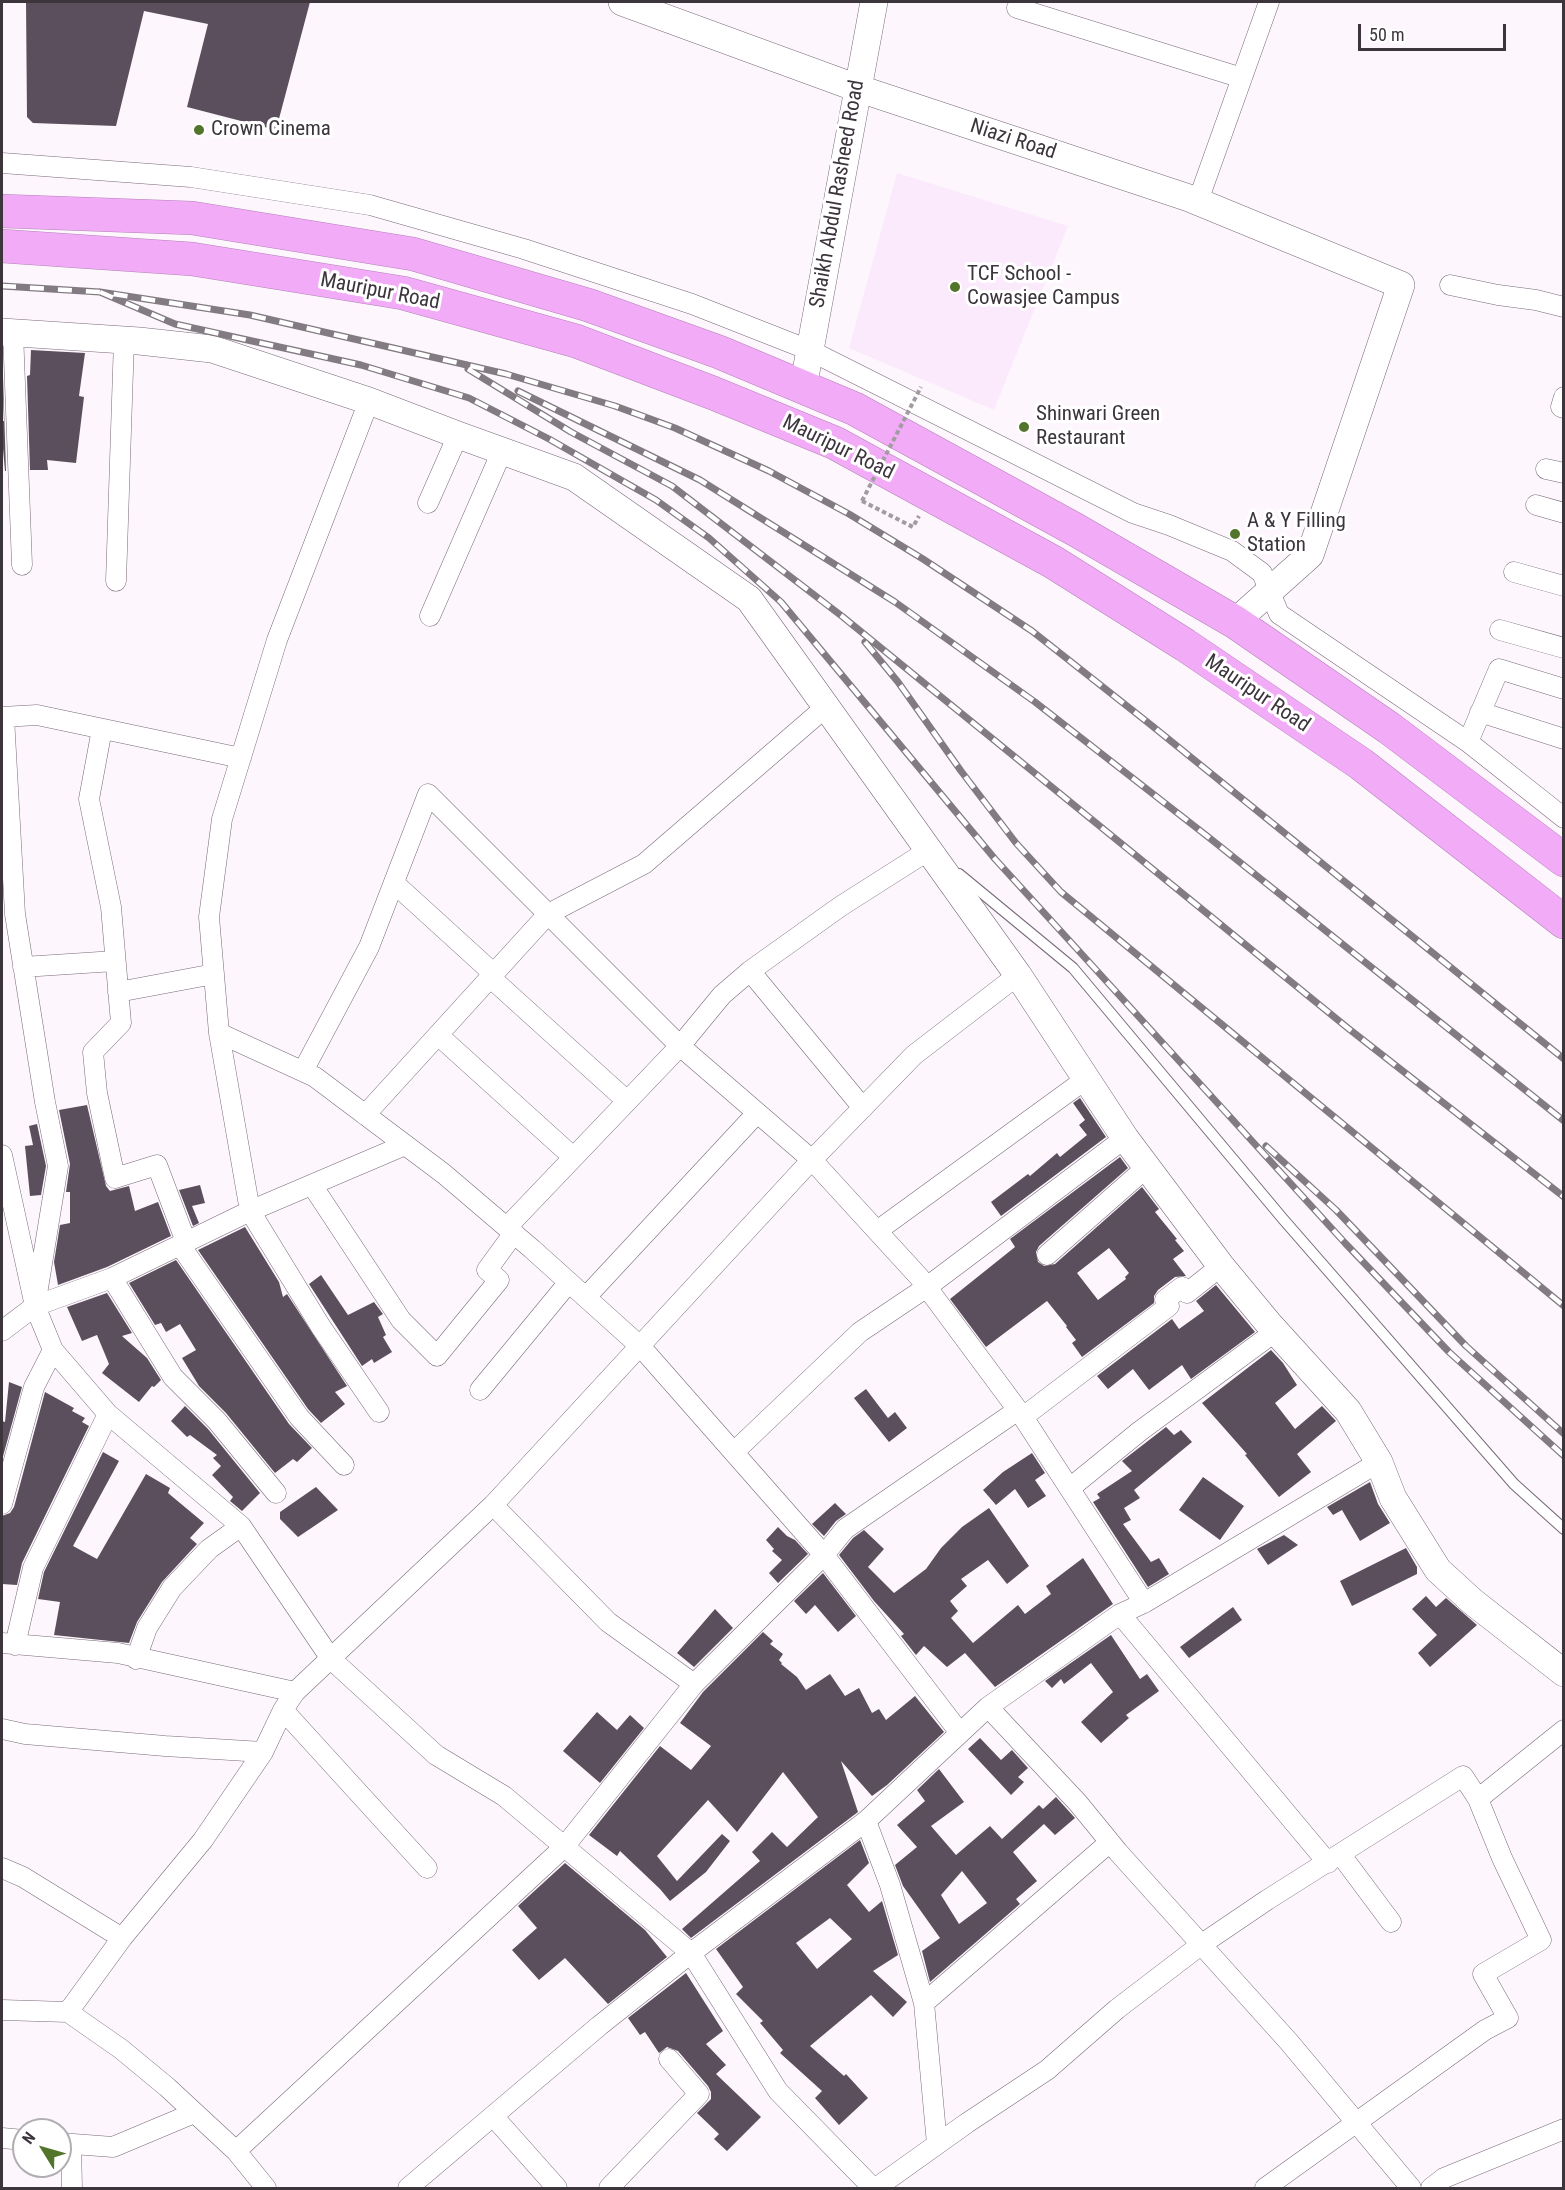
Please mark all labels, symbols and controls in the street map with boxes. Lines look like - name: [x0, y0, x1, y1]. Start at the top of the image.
- scale bar: [1361, 12, 1510, 50]
- text: 50 m: [1369, 24, 1404, 45]
- street label: Shaikh Abdul Rasheed Road: [806, 78, 870, 310]
- street label: Niazi Road: [967, 114, 1059, 166]
- place label: Crown Cinema: [211, 117, 331, 143]
- marker: Crown Cinema: [192, 123, 206, 137]
- place label: TCF School - Cowasjee Campus: [967, 262, 1120, 312]
- street label: Mauripur Road: [318, 268, 442, 316]
- marker: TCF School - Cowasjee Campus: [948, 280, 962, 294]
- place label: Shinwari Green Restaurant: [1036, 402, 1160, 452]
- street label: Mauripur Road: [778, 410, 898, 486]
- marker: Shinwari Green Restaurant: [1017, 420, 1031, 434]
- place label: A & Y Filling Station: [1247, 509, 1346, 559]
- marker: A & Y Filling Station: [1228, 527, 1242, 541]
- street label: Mauripur Road: [1200, 650, 1314, 738]
- north arrow: [12, 2118, 72, 2178]
- text: N: [18, 2128, 39, 2148]

